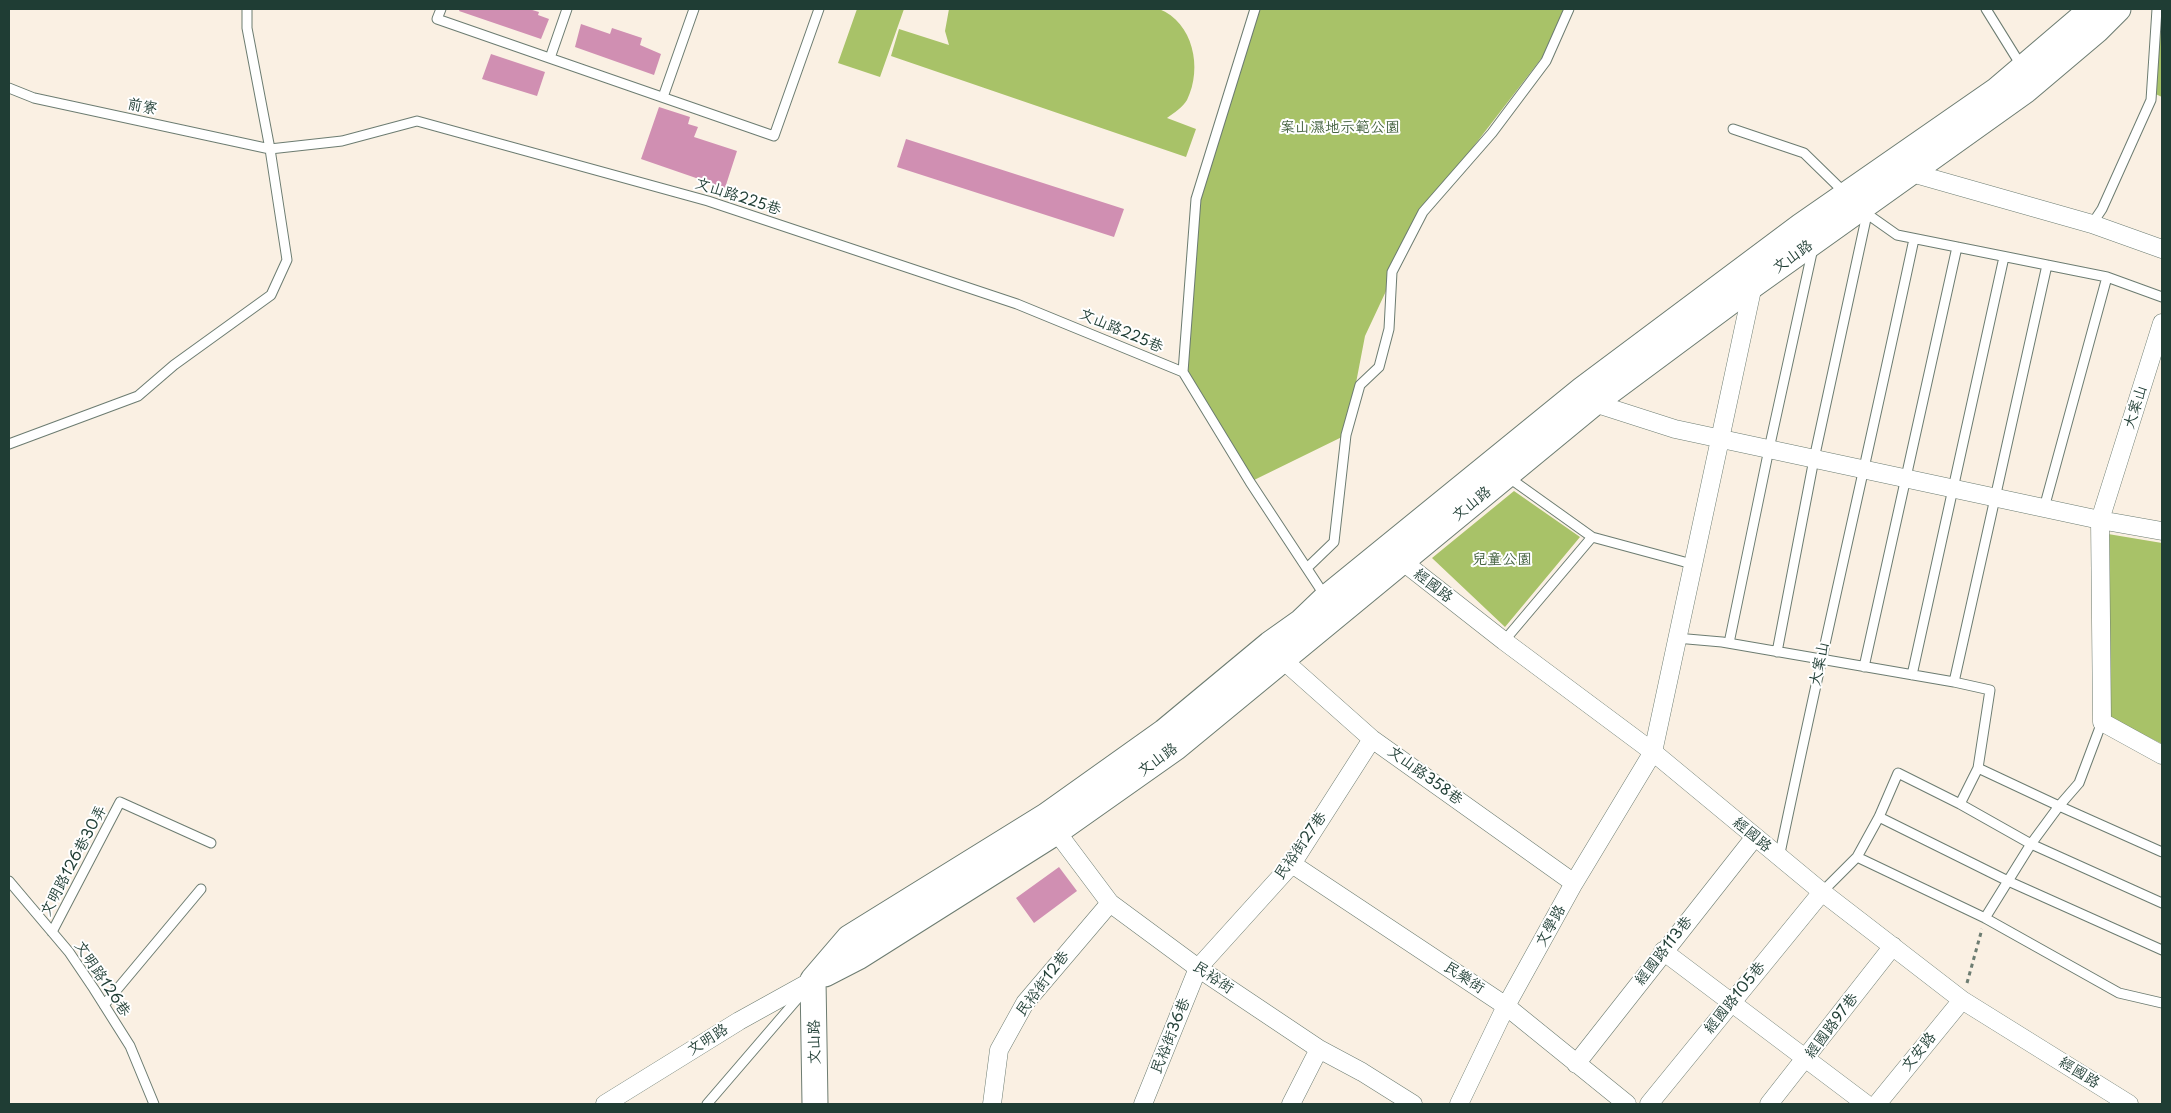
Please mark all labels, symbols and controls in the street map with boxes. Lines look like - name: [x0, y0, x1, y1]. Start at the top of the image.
- street label: 前寮: [125, 95, 159, 119]
- park label: 案山濕地示範公園: [1280, 119, 1400, 137]
- street label: 文山路225巷: [693, 175, 783, 219]
- street label: 文山路: [1769, 237, 1817, 277]
- street label: 文山路225巷: [1076, 305, 1166, 357]
- street label: 大案山: [2120, 383, 2152, 431]
- street label: 文山路: [1449, 483, 1495, 525]
- park label: 兒童公園: [1472, 551, 1532, 569]
- street label: 經國路: [1410, 565, 1456, 607]
- street label: 大案山: [1807, 640, 1833, 688]
- street label: 文山路: [1135, 739, 1181, 781]
- street label: 文山路358巷: [1384, 743, 1466, 809]
- street label: 文明路126巷30弄: [37, 802, 111, 920]
- street label: 民裕街27巷: [1271, 809, 1331, 883]
- street label: 經國路: [1729, 814, 1775, 856]
- street label: 文學路: [1532, 902, 1570, 950]
- street label: 經國路113巷: [1631, 913, 1697, 989]
- street label: 文明路126巷: [70, 938, 134, 1020]
- street label: 民裕街12巷: [1013, 948, 1073, 1020]
- street label: 民裕街: [1189, 958, 1237, 998]
- street label: 民樂街: [1440, 958, 1488, 998]
- street label: 經國路105巷: [1701, 958, 1769, 1038]
- street label: 經國路97巷: [1802, 990, 1862, 1062]
- street label: 民裕街36巷: [1148, 995, 1194, 1077]
- street label: 文山路: [806, 1019, 824, 1065]
- street label: 文明路: [684, 1020, 732, 1060]
- street label: 文安路: [1898, 1029, 1940, 1075]
- street label: 經國路: [2055, 1053, 2103, 1093]

